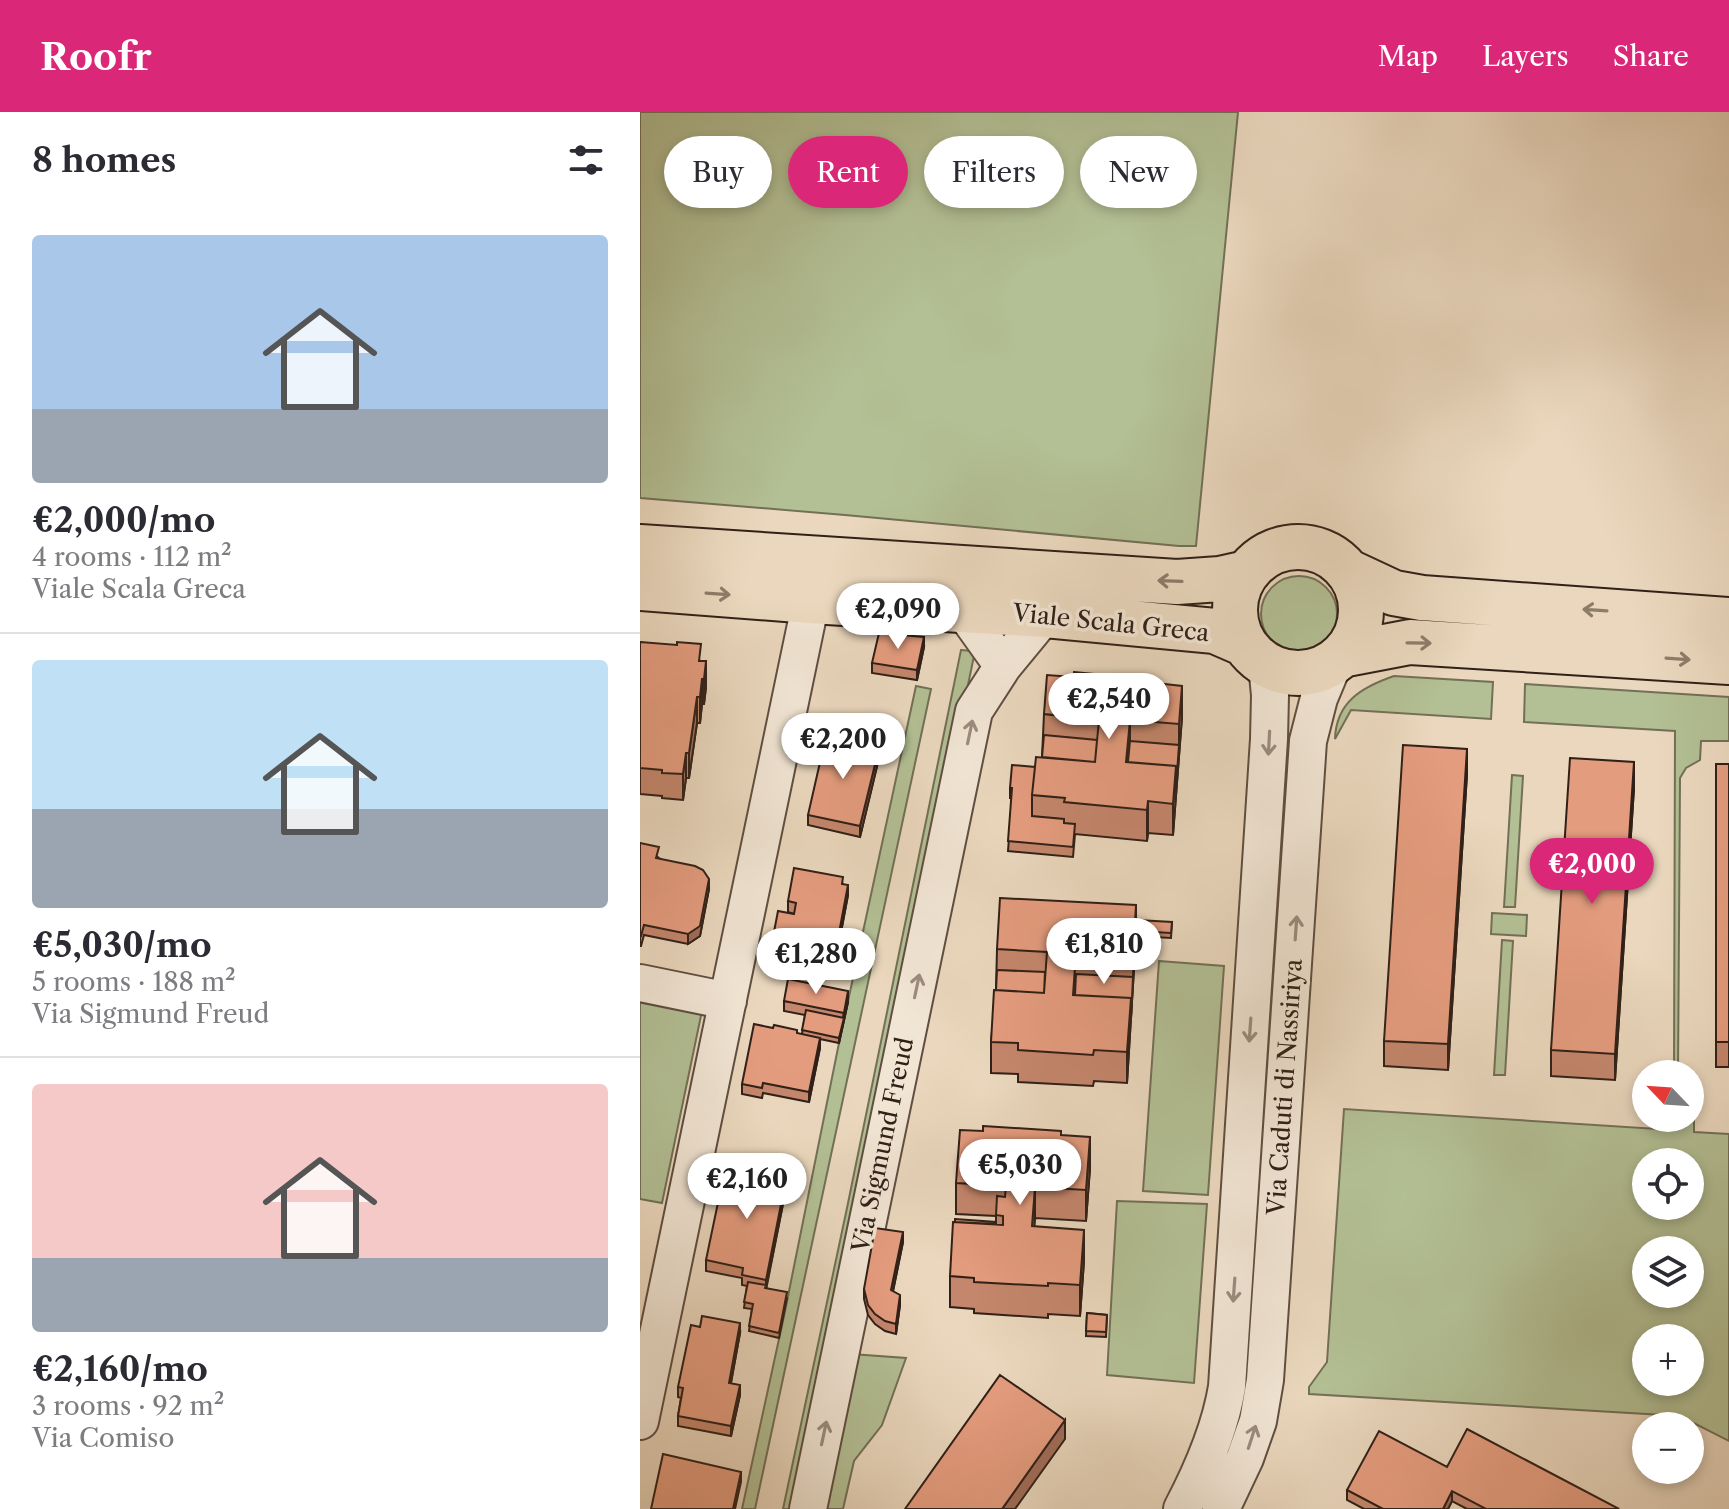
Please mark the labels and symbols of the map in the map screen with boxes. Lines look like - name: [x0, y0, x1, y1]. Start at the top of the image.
- one-way arrow: [1157, 574, 1184, 589]
- pin: €2,090: [833, 583, 963, 651]
- one-way arrow: [704, 587, 731, 602]
- street label: Viale Scala Greca: [1010, 598, 1211, 647]
- one-way arrow: [1582, 602, 1609, 617]
- one-way arrow: [1405, 635, 1432, 651]
- one-way arrow: [1664, 652, 1691, 667]
- pin: €2,540: [1044, 673, 1174, 741]
- pin: €2,200: [778, 713, 908, 781]
- one-way arrow: [963, 719, 978, 745]
- one-way arrow: [1261, 729, 1276, 756]
- pin: €2,000: [1527, 838, 1657, 906]
- one-way arrow: [1289, 915, 1304, 942]
- pin: €1,810: [1039, 918, 1169, 986]
- pin: €1,280: [751, 928, 881, 996]
- street label: Via Caduti di Nassiriya: [1261, 957, 1308, 1217]
- one-way arrow: [910, 974, 925, 1000]
- one-way arrow: [1243, 1016, 1258, 1043]
- street label: Via Sigmund Freud: [845, 1034, 920, 1256]
- north arrow: [1632, 1060, 1704, 1132]
- pin: €5,030: [955, 1139, 1085, 1207]
- pin: €2,160: [682, 1153, 812, 1221]
- one-way arrow: [1226, 1276, 1241, 1303]
- one-way arrow: [817, 1420, 832, 1446]
- one-way arrow: [1246, 1425, 1261, 1450]

